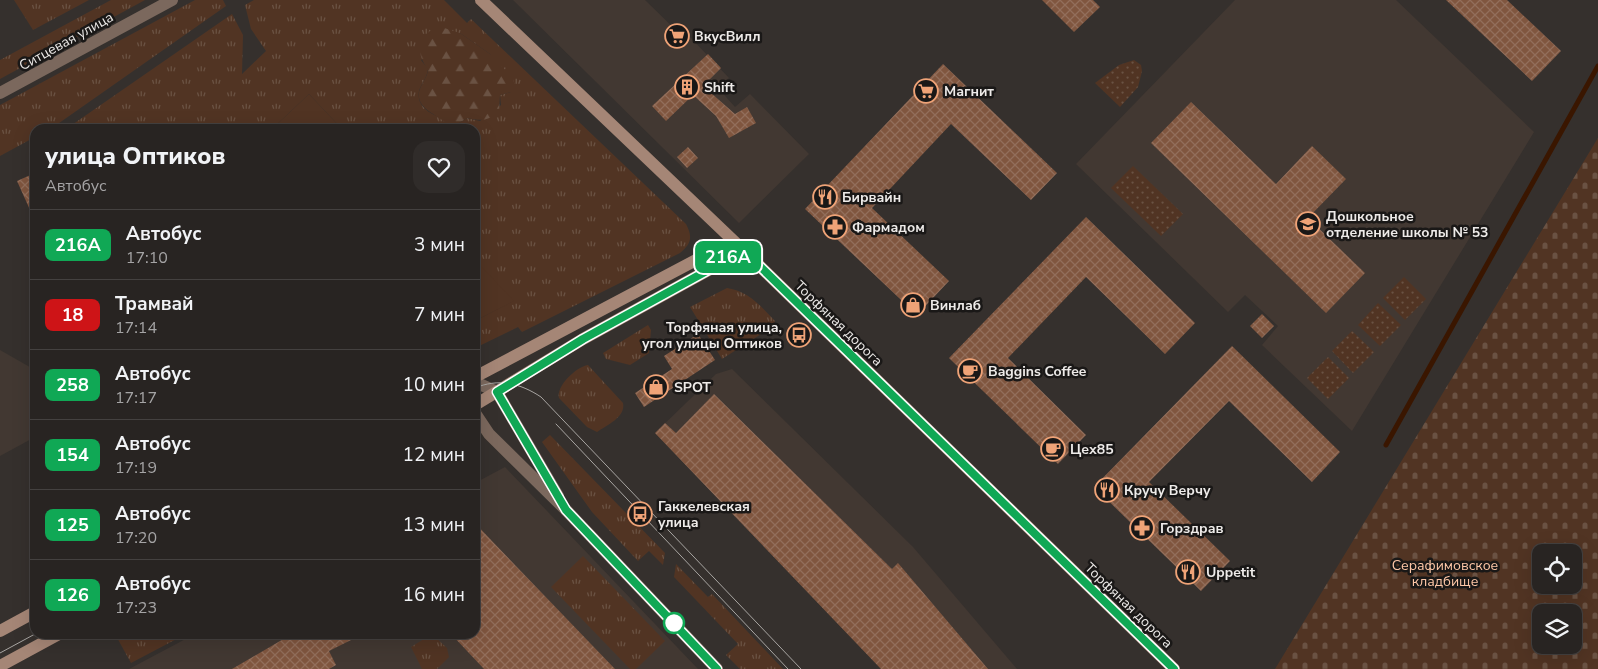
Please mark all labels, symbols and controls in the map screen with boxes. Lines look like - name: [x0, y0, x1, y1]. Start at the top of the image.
- street label: Ситцевая улица: [16, 8, 117, 75]
- supermarket icon: ВкусВилл: [664, 23, 690, 49]
- place label: ВкусВилл: [694, 27, 761, 46]
- building icon: Shift: [674, 74, 700, 100]
- place label: Shift: [704, 78, 735, 97]
- supermarket icon: Магнит: [913, 78, 939, 104]
- place label: Магнит: [944, 82, 994, 101]
- text: улица Оптиков: [45, 140, 225, 172]
- button: heart: [413, 141, 465, 193]
- text: Автобус: [45, 175, 107, 197]
- restaurant icon: Бирвайн: [812, 184, 838, 210]
- place label: Бирвайн: [842, 188, 901, 207]
- place label: Дошкольное отделение школы № 53: [1326, 207, 1488, 242]
- school or university icon: Дошкольное отделение школы № 53: [1295, 211, 1321, 237]
- pharmacy icon: Фармадом: [822, 214, 848, 240]
- place label: Фармадом: [852, 218, 925, 237]
- text: Автобус: [126, 221, 201, 247]
- text: 3 мин: [414, 232, 465, 258]
- text: 216А: [55, 233, 101, 257]
- line badge: 216А: [693, 241, 763, 273]
- text: 216А: [705, 245, 751, 269]
- text: 17:10: [126, 247, 168, 269]
- street label: Торфяная дорога: [791, 276, 887, 370]
- text: Трамвай: [115, 291, 194, 317]
- shop icon: Винлаб: [900, 292, 926, 318]
- place label: Винлаб: [930, 296, 981, 315]
- text: 7 мин: [414, 302, 465, 328]
- text: 18: [62, 303, 83, 327]
- text: 17:14: [115, 317, 157, 339]
- place label: Торфяная улица, угол улицы Оптиков: [642, 318, 782, 353]
- bus stop icon: Торфяная улица, угол улицы Оптиков: [786, 322, 812, 348]
- cafe icon: Baggins Coffee: [957, 358, 983, 384]
- text: Автобус: [115, 361, 191, 387]
- place label: Baggins Coffee: [988, 362, 1087, 381]
- text: 10 мин: [403, 372, 465, 398]
- text: 258: [56, 373, 89, 397]
- shop icon: SPOT: [643, 374, 669, 400]
- place label: SPOT: [674, 378, 711, 397]
- text: 17:17: [115, 387, 157, 409]
- text: Автобус: [115, 431, 191, 457]
- cafe icon: Цех85: [1040, 436, 1066, 462]
- place label: Цех85: [1070, 440, 1114, 459]
- text: 12 мин: [403, 442, 465, 468]
- text: 154: [56, 443, 89, 467]
- text: 17:19: [115, 457, 157, 479]
- restaurant icon: Кручу Верчу: [1094, 477, 1120, 503]
- place label: Кручу Верчу: [1124, 481, 1211, 500]
- place label: Гаккелевская улица: [658, 497, 750, 532]
- text: Автобус: [115, 501, 191, 527]
- bus stop icon: Гаккелевская улица: [627, 501, 653, 527]
- text: 13 мин: [403, 512, 465, 538]
- text: 125: [56, 513, 89, 537]
- pharmacy icon: Горздрав: [1129, 515, 1155, 541]
- place label: Горздрав: [1160, 519, 1224, 538]
- text: 17:20: [115, 527, 157, 549]
- map controls: [1532, 544, 1582, 654]
- button: locate: [1532, 544, 1582, 594]
- park label: Серафимовское кладбище: [1392, 556, 1498, 591]
- street label: Торфяная дорога: [1081, 558, 1177, 652]
- restaurant icon: Uppetit: [1175, 559, 1201, 585]
- place label: Uppetit: [1206, 563, 1256, 582]
- text: Автобус: [115, 571, 191, 597]
- text: 16 мин: [403, 582, 465, 608]
- text: 126: [56, 583, 89, 607]
- text: 17:23: [115, 597, 157, 619]
- button: layers: [1532, 604, 1582, 654]
- unlabelled marker: [663, 612, 685, 634]

